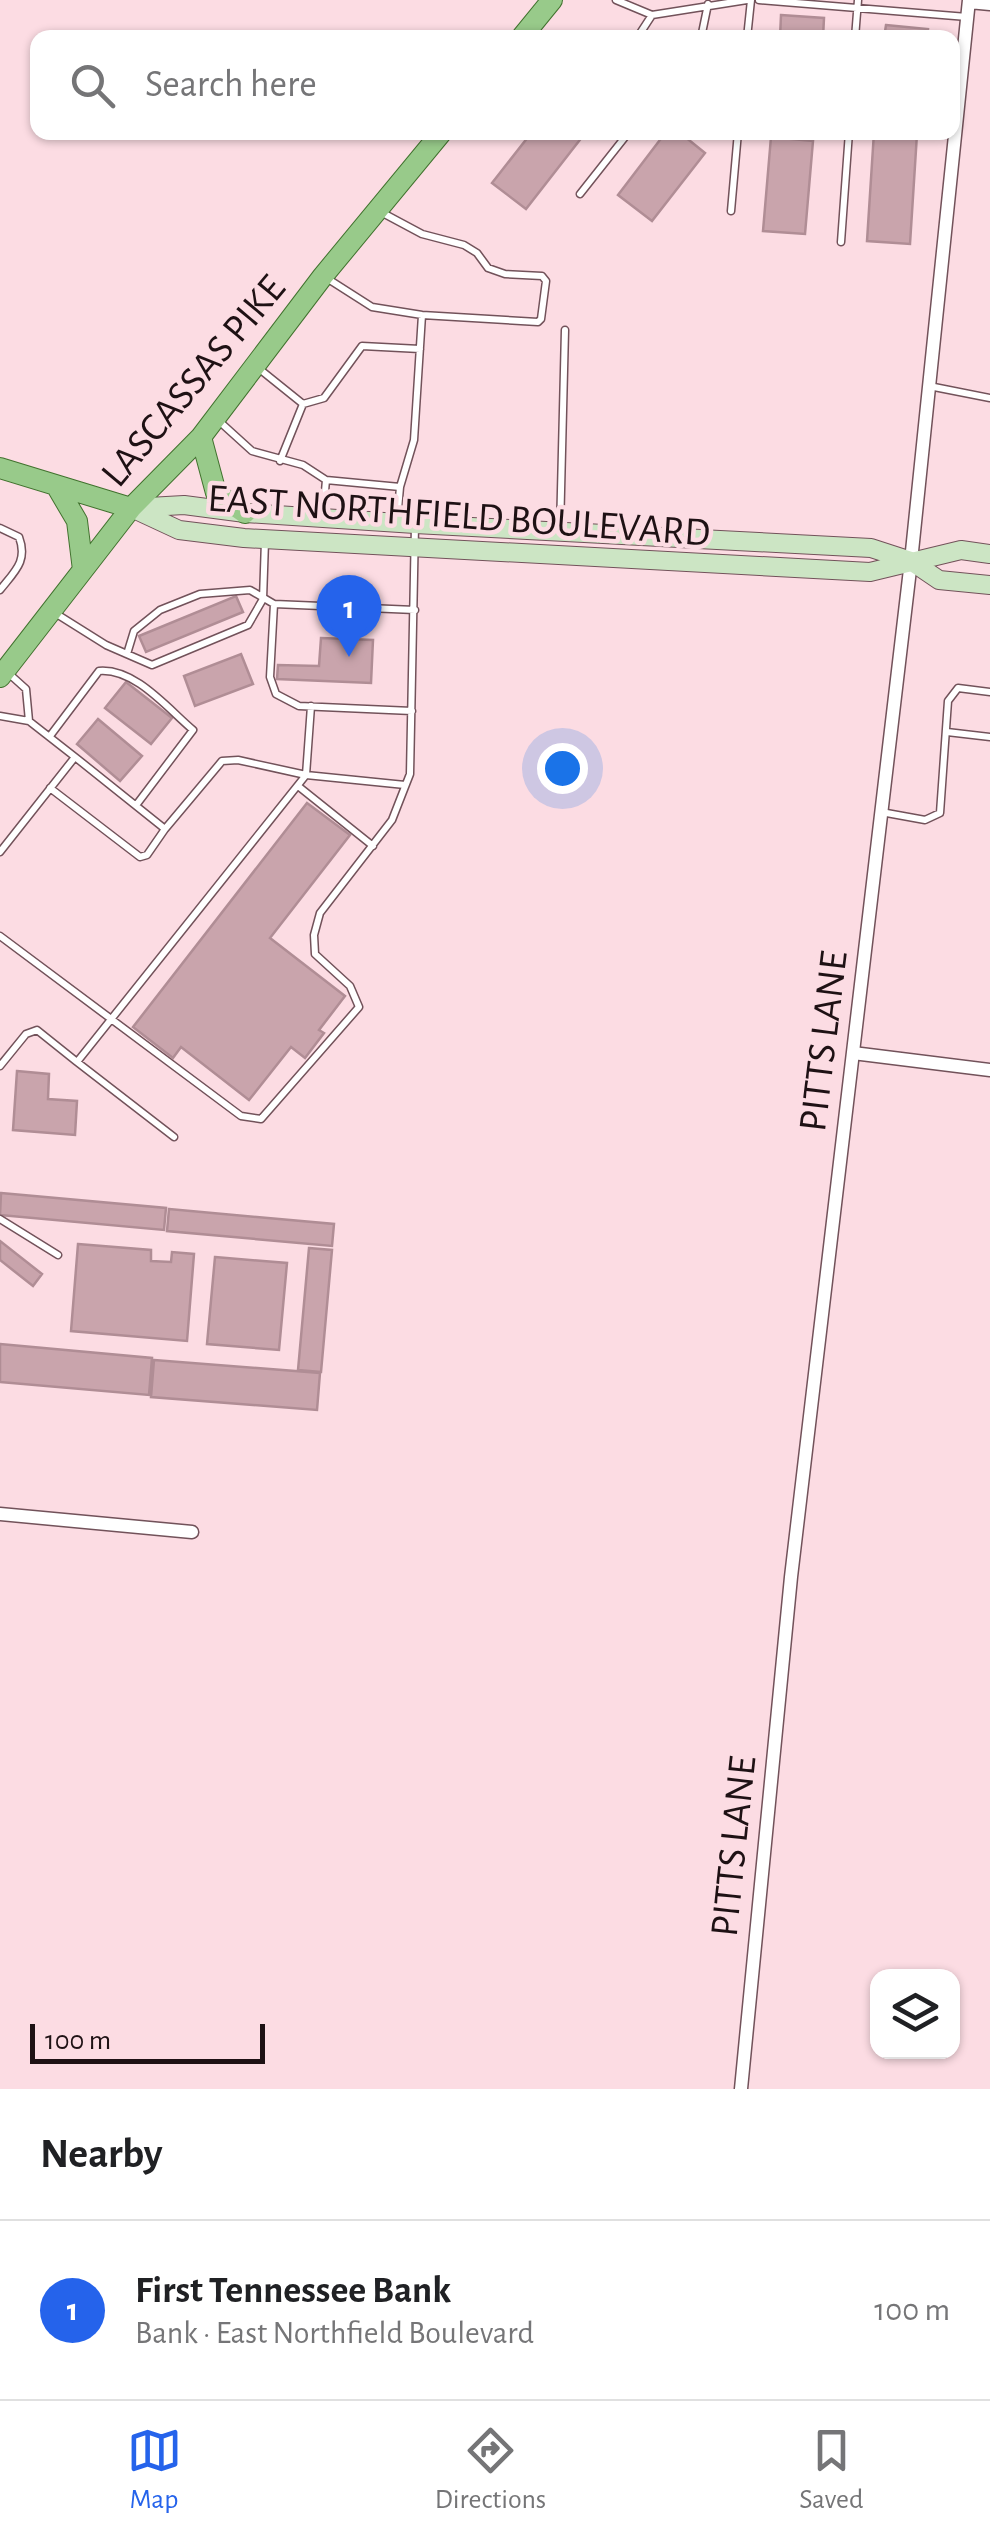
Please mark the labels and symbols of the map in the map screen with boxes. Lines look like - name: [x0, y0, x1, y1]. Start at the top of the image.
- street label: LASCASSAS PIKE: [94, 268, 293, 494]
- street label: EAST NORTHFIELD BOULEVARD: [206, 478, 711, 554]
- pin: 1: [316, 574, 382, 657]
- your location: [537, 743, 588, 794]
- street label: PITTS LANE: [793, 949, 855, 1134]
- street label: PITTS LANE: [705, 1754, 763, 1938]
- scale bar: [30, 2019, 265, 2064]

